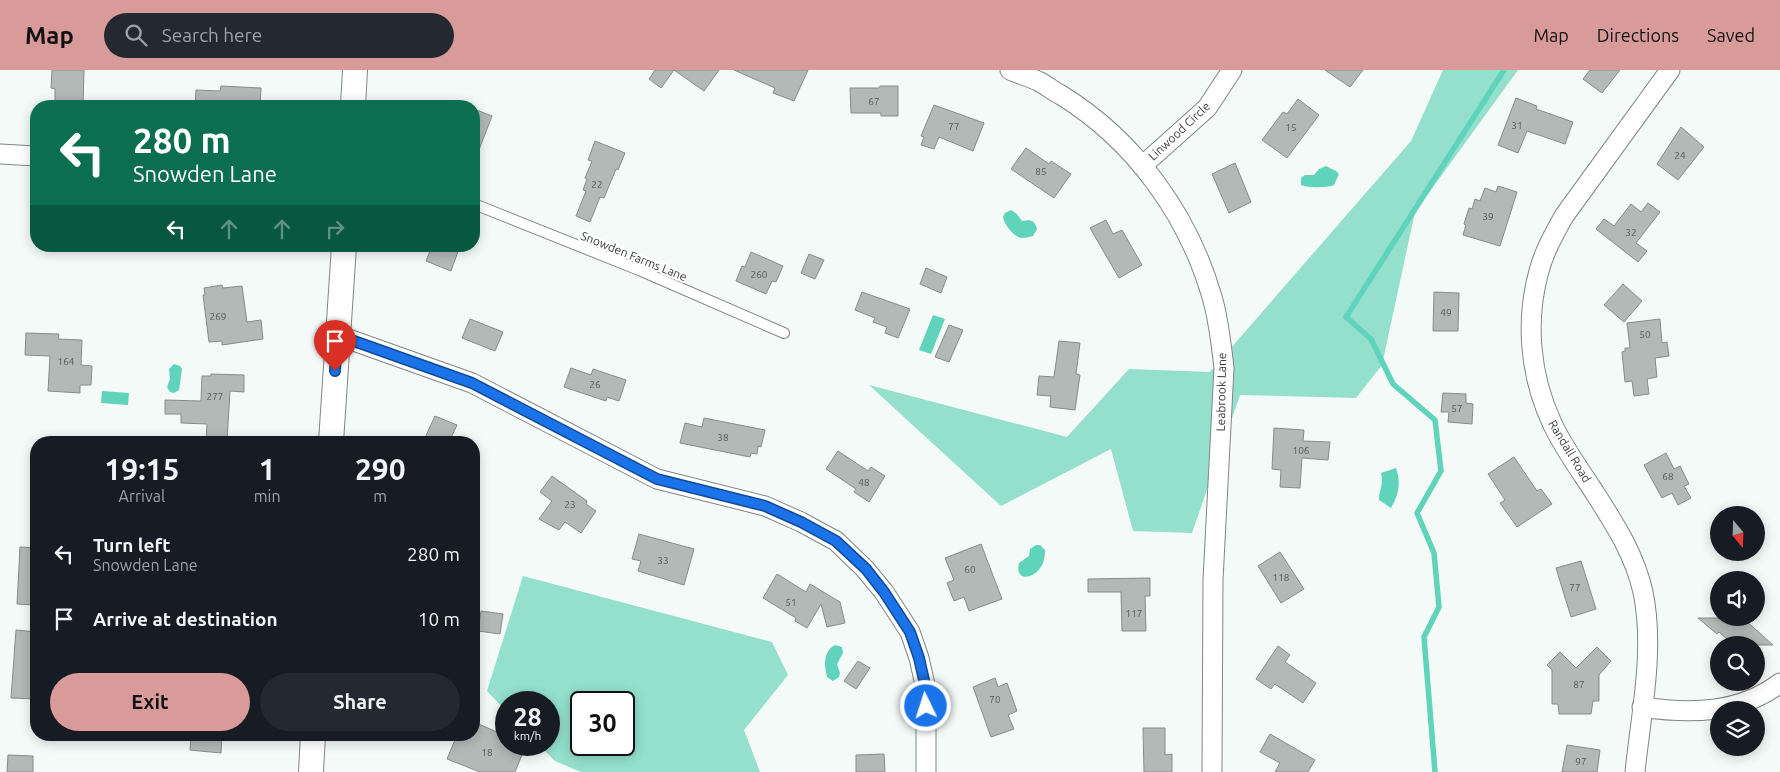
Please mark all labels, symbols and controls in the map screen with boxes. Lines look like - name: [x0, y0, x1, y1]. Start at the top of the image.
- search box: [104, 13, 454, 58]
- icon: search: [122, 21, 150, 49]
- text: Map: [25, 22, 74, 49]
- text: Search here: [162, 24, 262, 46]
- text: Map: [1533, 25, 1569, 45]
- text: Directions: [1597, 25, 1679, 45]
- text: Saved: [1707, 25, 1755, 45]
- house number: 67: [868, 96, 880, 107]
- street label: Linwood Circle: [1146, 99, 1212, 163]
- icon: left: [50, 120, 115, 185]
- text: 280 m: [133, 120, 231, 160]
- house number: 31: [1511, 120, 1523, 131]
- house number: 77: [948, 121, 960, 132]
- house number: 15: [1285, 122, 1297, 133]
- house number: 24: [1674, 150, 1686, 161]
- text: Snowden Lane: [133, 161, 277, 186]
- house number: 85: [1035, 166, 1047, 177]
- house number: 22: [591, 179, 603, 190]
- house number: 39: [1482, 211, 1494, 222]
- icon: left: [162, 215, 190, 243]
- icon: ahead: [215, 215, 243, 243]
- icon: ahead: [268, 215, 296, 243]
- icon: right: [321, 215, 349, 243]
- house number: 32: [1625, 227, 1637, 238]
- street label: Snowden Farms Lane: [579, 229, 689, 283]
- house number: 260: [751, 269, 768, 280]
- house number: 49: [1440, 307, 1452, 318]
- house number: 269: [210, 311, 226, 322]
- pin: [314, 320, 356, 371]
- icon: arrive: [321, 327, 349, 355]
- house number: 50: [1639, 329, 1651, 340]
- street label: Leabrook Lane: [1214, 352, 1228, 432]
- house number: 164: [58, 356, 75, 367]
- house number: 26: [589, 379, 601, 390]
- house number: 277: [207, 391, 223, 402]
- house number: 57: [1451, 403, 1463, 414]
- street label: Randall Road: [1546, 417, 1594, 485]
- house number: 38: [717, 432, 729, 443]
- house number: 106: [1293, 445, 1310, 456]
- text: 19:15: [104, 452, 179, 486]
- text: 1: [259, 452, 276, 486]
- text: 290: [355, 452, 406, 486]
- house number: 68: [1662, 471, 1674, 482]
- house number: 48: [858, 477, 870, 488]
- text: Arrival: [119, 487, 165, 505]
- text: min: [254, 487, 281, 505]
- text: m: [373, 487, 387, 505]
- house number: 23: [564, 499, 576, 510]
- north arrow: [1710, 506, 1765, 561]
- map controls: [1710, 506, 1765, 756]
- text: Turn left: [93, 534, 171, 556]
- icon: left: [50, 540, 78, 568]
- text: 280 m: [407, 543, 460, 565]
- house number: 33: [657, 555, 669, 566]
- text: Snowden Lane: [93, 556, 198, 574]
- house number: 60: [964, 564, 976, 575]
- button: sound: [1710, 571, 1765, 626]
- house number: 118: [1273, 572, 1290, 583]
- house number: 77: [1569, 582, 1581, 593]
- house number: 51: [785, 597, 797, 608]
- icon: arrive: [50, 605, 78, 633]
- text: Arrive at destination: [93, 608, 278, 630]
- text: 10 m: [418, 608, 460, 630]
- house number: 117: [1126, 608, 1142, 619]
- button: search: [1710, 636, 1765, 691]
- button: Exit: [50, 673, 250, 731]
- button: Share: [260, 673, 460, 731]
- position arrow: [899, 679, 951, 731]
- house number: 87: [1573, 679, 1585, 690]
- speed limit sign: 30: [570, 691, 635, 756]
- house number: 70: [989, 694, 1001, 705]
- button: layers: [1710, 701, 1765, 756]
- text: 28: [513, 703, 542, 731]
- text: km/h: [514, 729, 541, 742]
- house number: 18: [481, 747, 493, 758]
- house number: 97: [1575, 756, 1587, 767]

